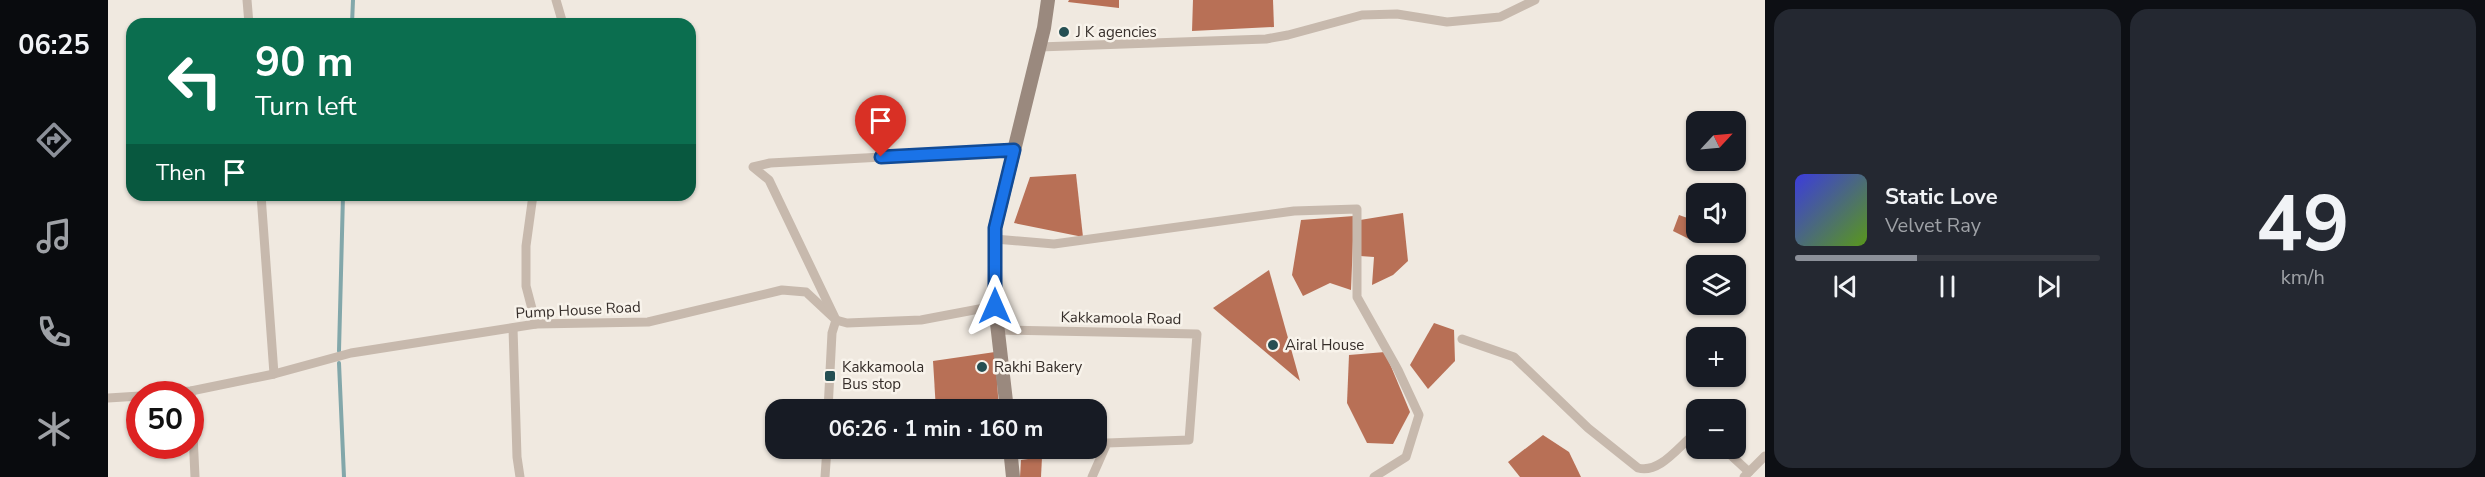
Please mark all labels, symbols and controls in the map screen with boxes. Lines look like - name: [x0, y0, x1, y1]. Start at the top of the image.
- place label: J K agencies: [1075, 22, 1157, 42]
- marker: J K agencies: [1057, 25, 1071, 39]
- text: 06:25: [18, 27, 90, 64]
- text: 90 m: [255, 34, 354, 91]
- icon: left: [156, 42, 234, 120]
- text: Turn left: [255, 88, 356, 125]
- pin: [855, 95, 906, 157]
- icon: arrive: [864, 104, 897, 137]
- north arrow: [1686, 111, 1746, 171]
- map controls: [1686, 111, 1746, 459]
- icon: directions: [33, 119, 75, 161]
- icon: arrive: [218, 156, 251, 189]
- text: Then: [156, 158, 206, 188]
- text: 49: [2256, 171, 2350, 278]
- text: Static Love: [1885, 182, 1998, 212]
- button: sound: [1686, 183, 1746, 243]
- text: Velvet Ray: [1885, 212, 1981, 239]
- icon: music: [33, 215, 75, 257]
- button: layers: [1686, 255, 1746, 315]
- text: km/h: [2281, 264, 2325, 291]
- icon: previous: [1829, 270, 1862, 303]
- icon: pause: [1931, 270, 1964, 303]
- icon: next: [2032, 270, 2065, 303]
- position arrow: [963, 274, 1027, 338]
- street label: Pump House Road: [515, 297, 641, 323]
- street label: Kakkamoola Road: [1060, 307, 1182, 329]
- icon: phone: [33, 311, 75, 353]
- button: +: [1686, 327, 1746, 387]
- place label: Airal House: [1285, 335, 1364, 355]
- marker: Airal House: [1266, 338, 1280, 352]
- place label: Kakkamoola Bus stop: [842, 357, 924, 394]
- place label: Rakhi Bakery: [994, 357, 1083, 377]
- marker: Rakhi Bakery: [975, 360, 989, 374]
- marker: Kakkamoola Bus stop: [823, 369, 837, 383]
- speed limit sign: 50: [126, 381, 204, 459]
- button: −: [1686, 399, 1746, 459]
- icon: climate: [33, 408, 75, 450]
- text: 06:26 · 1 min · 160 m: [829, 414, 1043, 444]

